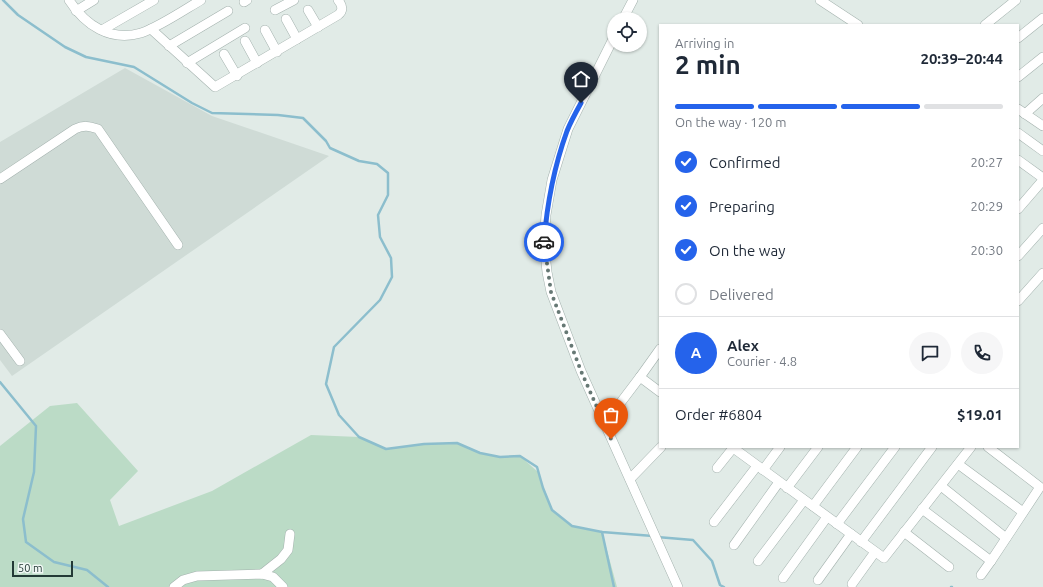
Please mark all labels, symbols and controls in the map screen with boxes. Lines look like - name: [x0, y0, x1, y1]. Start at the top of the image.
- map controls: [607, 12, 647, 52]
- button: locate: [607, 12, 647, 52]
- text: Arriving in: [675, 36, 734, 50]
- text: 2 min: [675, 50, 741, 79]
- text: 20:39–20:44: [920, 50, 1003, 67]
- pin: [564, 62, 598, 103]
- icon: home: [570, 68, 592, 90]
- text: On the way · 120 m: [675, 115, 787, 129]
- icon: check: [675, 151, 697, 173]
- text: Confirmed: [709, 154, 781, 171]
- text: 20:27: [970, 155, 1003, 169]
- icon: check: [675, 195, 697, 217]
- text: Preparing: [709, 198, 775, 215]
- text: 20:29: [970, 199, 1003, 213]
- courier: [524, 222, 564, 262]
- icon: car: [533, 231, 555, 253]
- icon: check: [675, 239, 697, 261]
- text: On the way: [709, 242, 785, 259]
- text: 20:30: [970, 243, 1003, 257]
- text: Delivered: [709, 286, 774, 303]
- button: chat: [909, 332, 951, 374]
- button: phone: [961, 332, 1003, 374]
- text: Alex: [727, 337, 759, 354]
- text: A: [691, 344, 701, 361]
- text: Courier · 4.8: [727, 354, 797, 368]
- pin: [594, 398, 628, 439]
- icon: bag: [600, 404, 622, 426]
- text: Order #6804: [675, 406, 762, 423]
- text: $19.01: [957, 406, 1003, 423]
- scale bar: [12, 559, 73, 578]
- text: 50 m: [18, 562, 42, 574]

